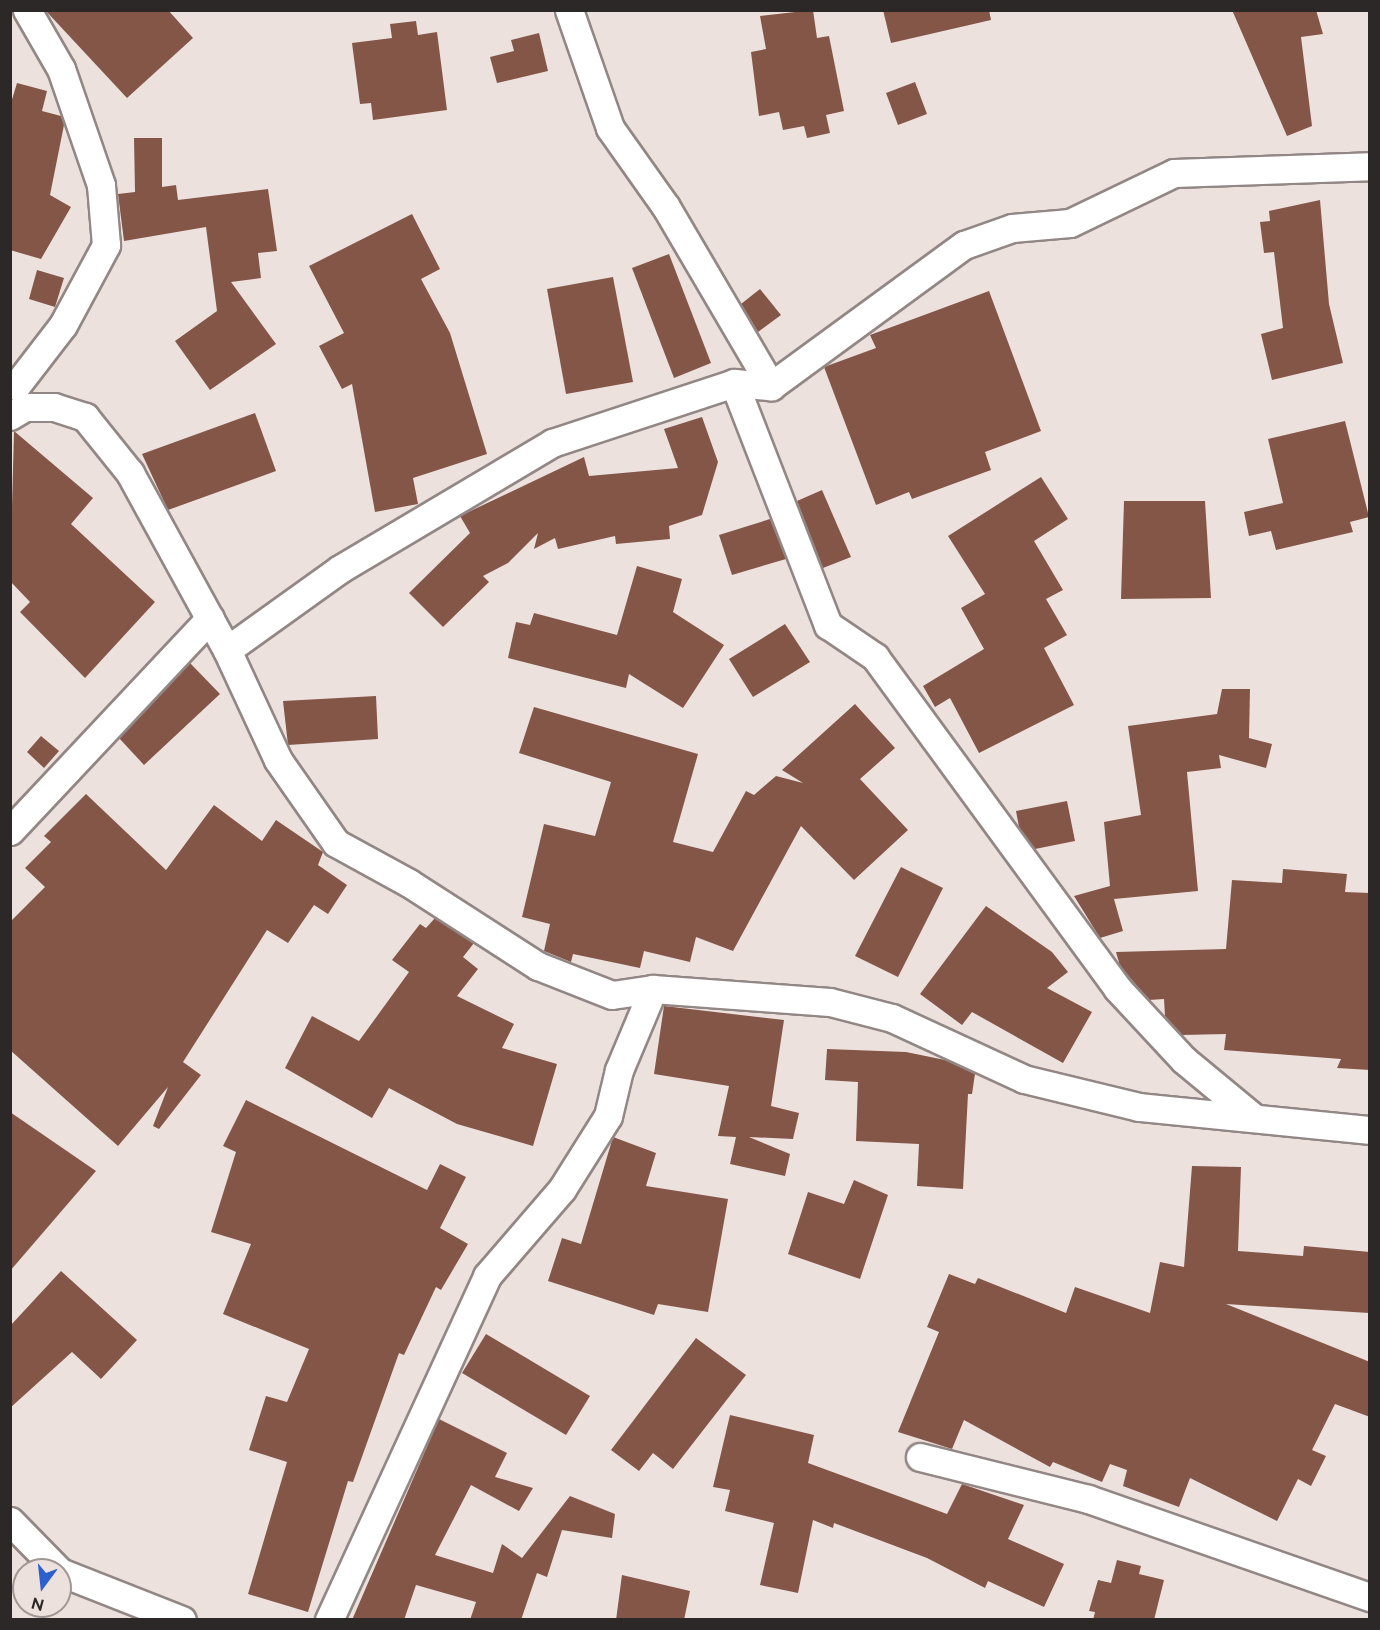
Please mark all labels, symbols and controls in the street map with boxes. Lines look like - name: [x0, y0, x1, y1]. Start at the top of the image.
- north arrow: [12, 1558, 72, 1618]
- text: N: [29, 1593, 46, 1615]

